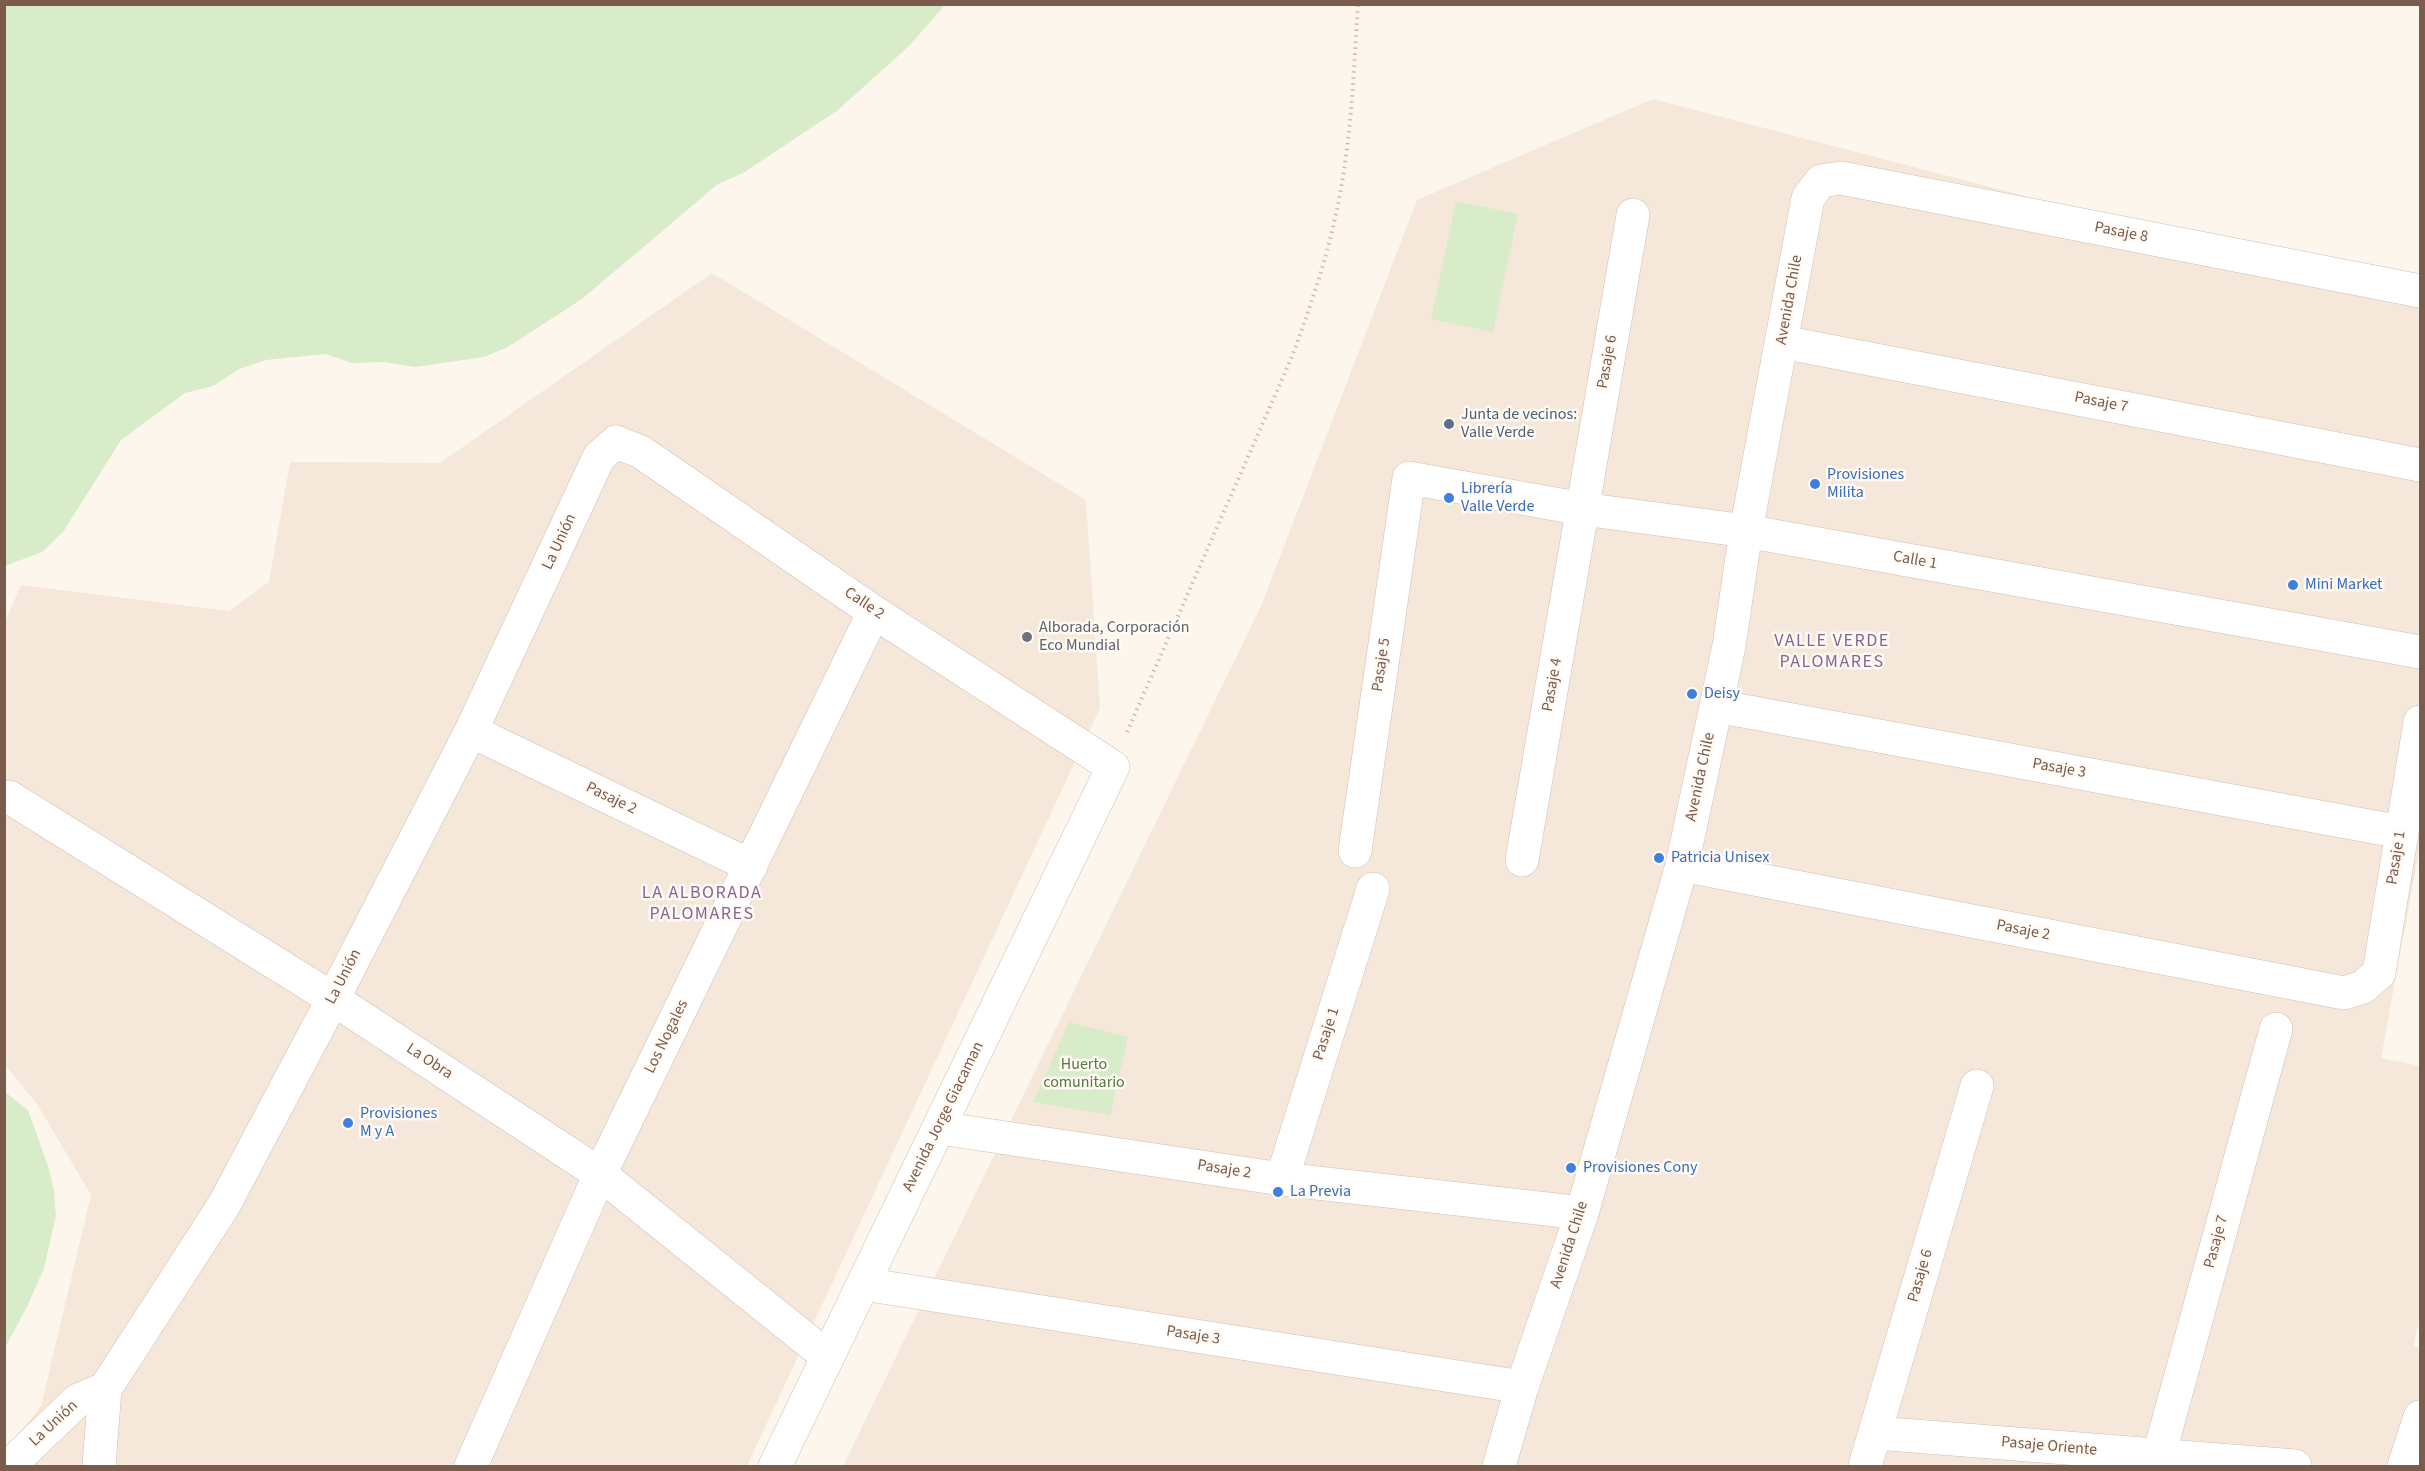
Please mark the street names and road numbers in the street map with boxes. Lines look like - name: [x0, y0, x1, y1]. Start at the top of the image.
- street label: Pasaje 8: [2093, 218, 2149, 248]
- street label: Avenida Chile: [1773, 254, 1807, 346]
- street label: Pasaje 6: [1594, 334, 1622, 390]
- street label: Pasaje 7: [2073, 388, 2129, 418]
- street label: La Unión: [539, 511, 581, 573]
- street label: Calle 1: [1891, 548, 1939, 574]
- street label: Calle 2: [840, 584, 888, 624]
- street label: Pasaje 5: [1369, 637, 1395, 693]
- street label: Pasaje 4: [1539, 657, 1567, 713]
- street label: Avenida Chile: [1682, 731, 1720, 823]
- street label: Pasaje 3: [2031, 755, 2087, 783]
- street label: Pasaje 2: [582, 778, 640, 820]
- street label: Pasaje 1: [2383, 830, 2411, 886]
- street label: Pasaje 2: [1995, 916, 2051, 946]
- street label: La Unión: [322, 946, 366, 1008]
- street label: Los Nogales: [641, 997, 693, 1077]
- street label: Pasaje 1: [1309, 1005, 1345, 1063]
- street label: Avenida Jorge Giacaman: [899, 1039, 989, 1195]
- street label: La Obra: [402, 1040, 456, 1084]
- street label: Pasaje 2: [1196, 1156, 1252, 1184]
- street label: Avenida Chile: [1547, 1199, 1593, 1291]
- street label: Pasaje 7: [2201, 1213, 2233, 1271]
- street label: Pasaje 6: [1904, 1247, 1938, 1305]
- street label: Pasaje 3: [1165, 1322, 1221, 1350]
- street label: La Unión: [26, 1397, 82, 1451]
- street label: Pasaje Oriente: [2000, 1433, 2098, 1461]

